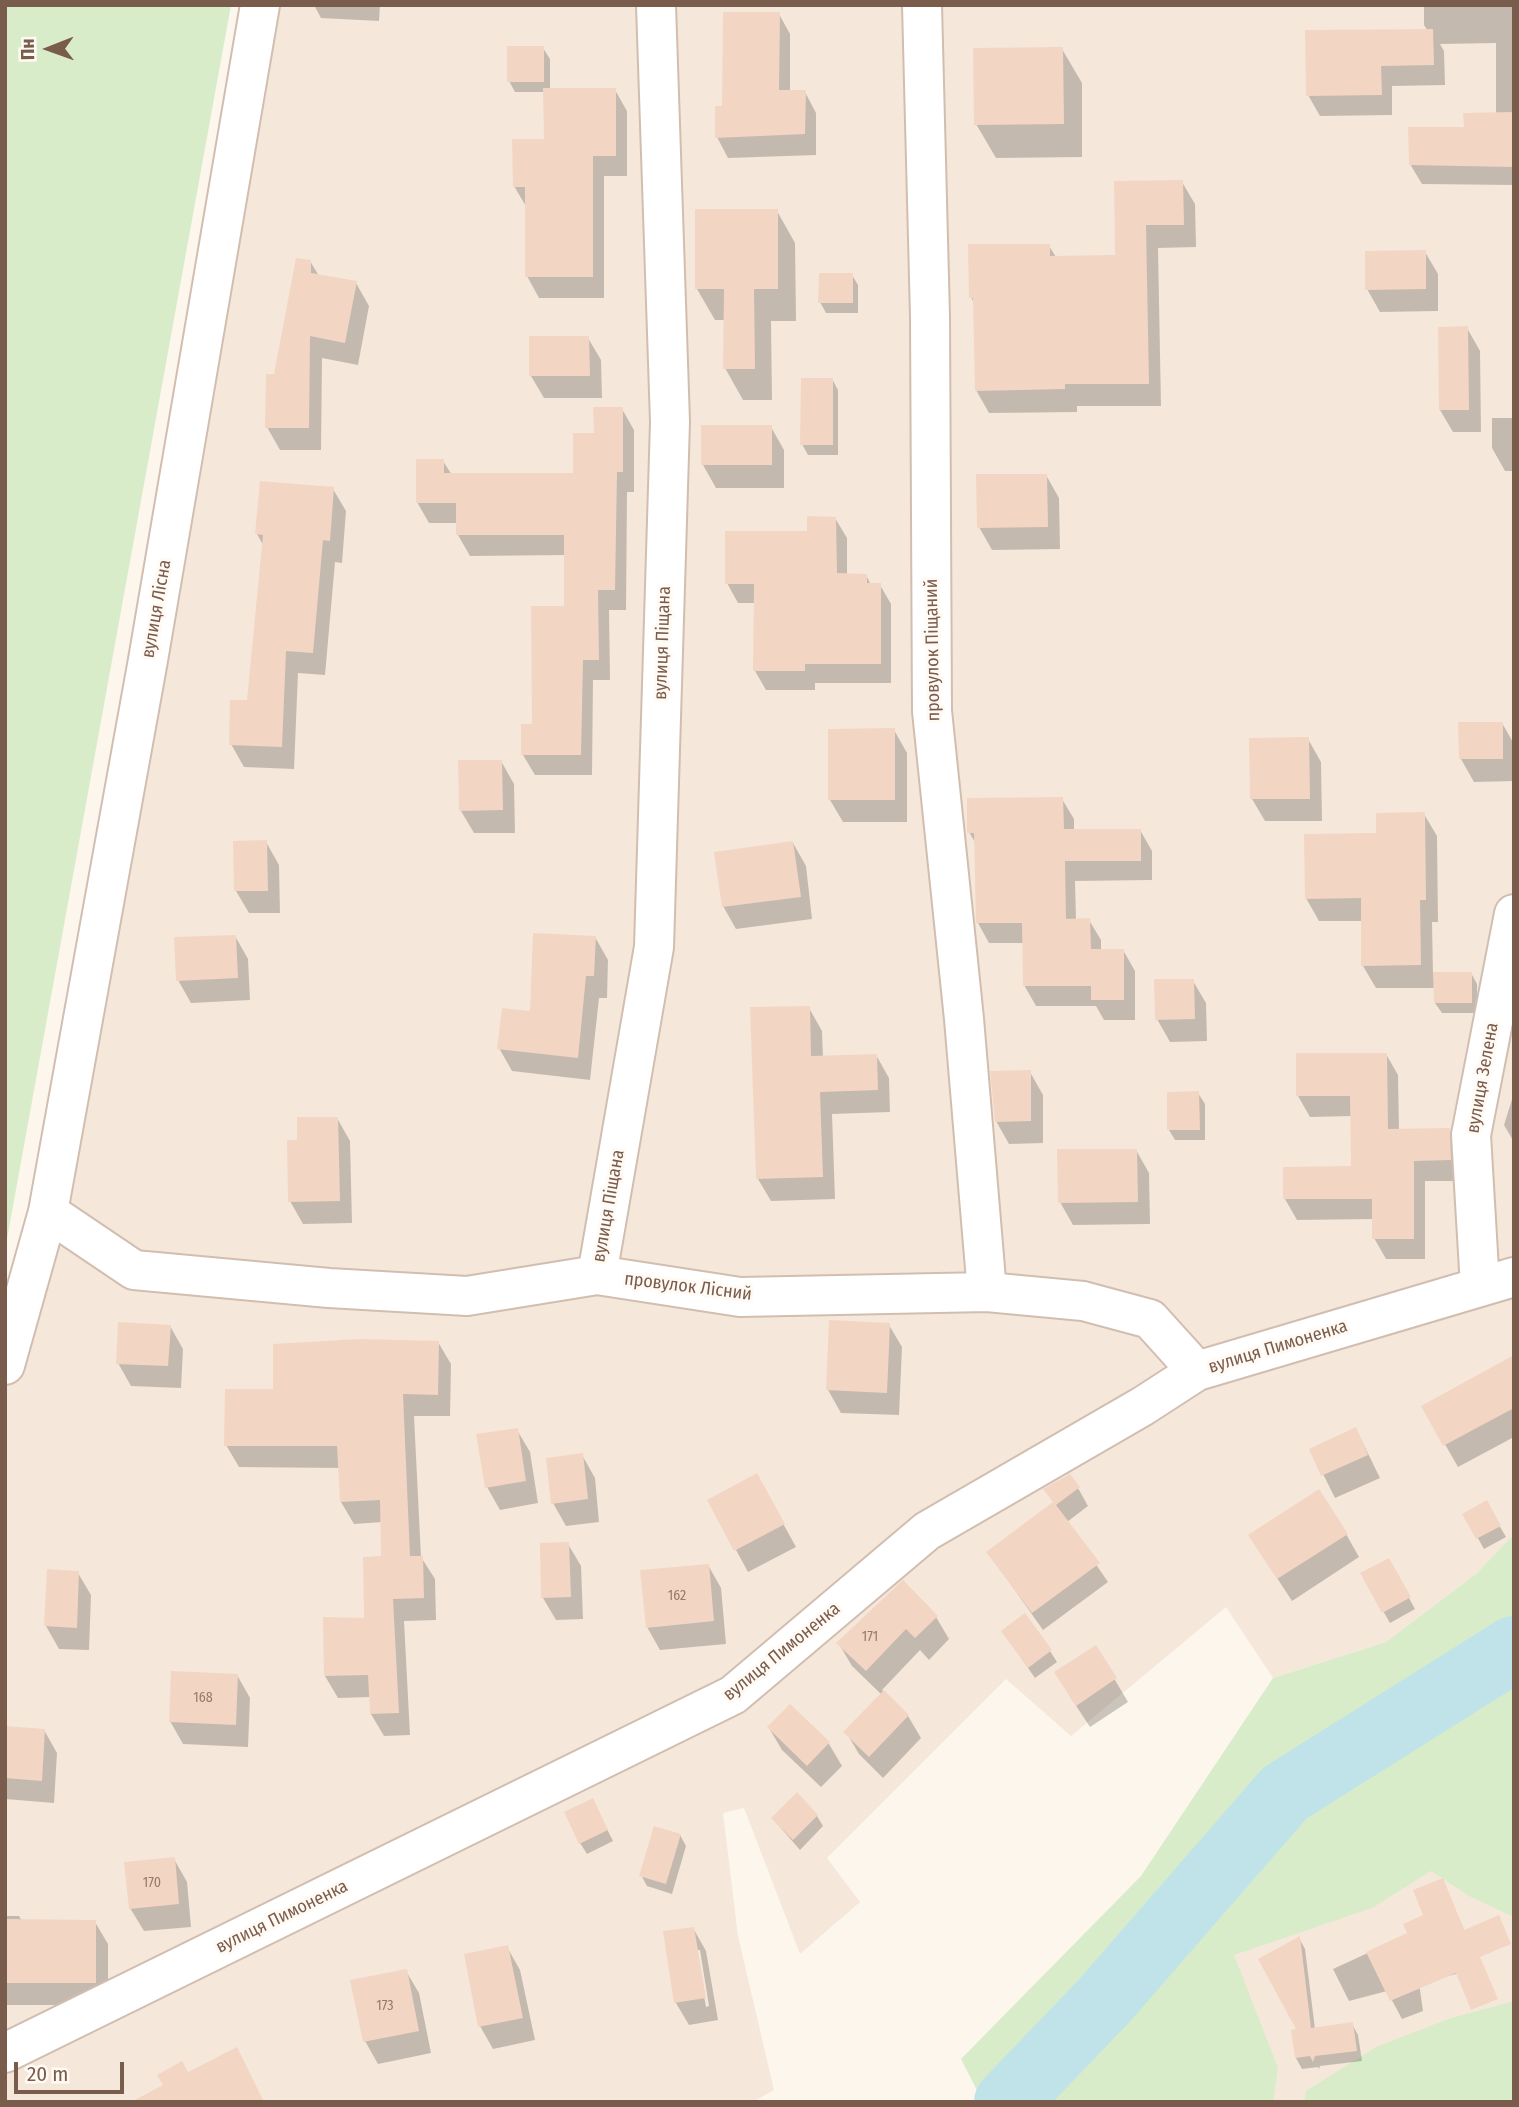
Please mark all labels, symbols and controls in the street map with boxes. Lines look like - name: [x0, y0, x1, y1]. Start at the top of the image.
- north arrow: [14, 14, 84, 84]
- text: Пн: [16, 38, 39, 60]
- street label: вулиця Лісна: [138, 558, 176, 660]
- street label: провулок Піщаний: [921, 578, 945, 722]
- street label: вулиця Піщана: [650, 586, 676, 700]
- street label: вулиця Зелена: [1463, 1021, 1503, 1135]
- street label: вулиця Піщана: [588, 1148, 630, 1264]
- street label: провулок Лісний: [623, 1268, 753, 1306]
- street label: вулиця Пимоненка: [1206, 1316, 1350, 1378]
- house number: 162: [668, 1588, 686, 1604]
- street label: вулиця Пимоненка: [719, 1598, 845, 1706]
- house number: 171: [862, 1629, 878, 1645]
- house number: 168: [193, 1690, 213, 1706]
- house number: 170: [143, 1875, 161, 1891]
- street label: вулиця Пимоненка: [212, 1876, 352, 1958]
- house number: 173: [376, 1998, 394, 2014]
- scale bar: [18, 2048, 128, 2092]
- text: 20 m: [27, 2061, 68, 2087]

